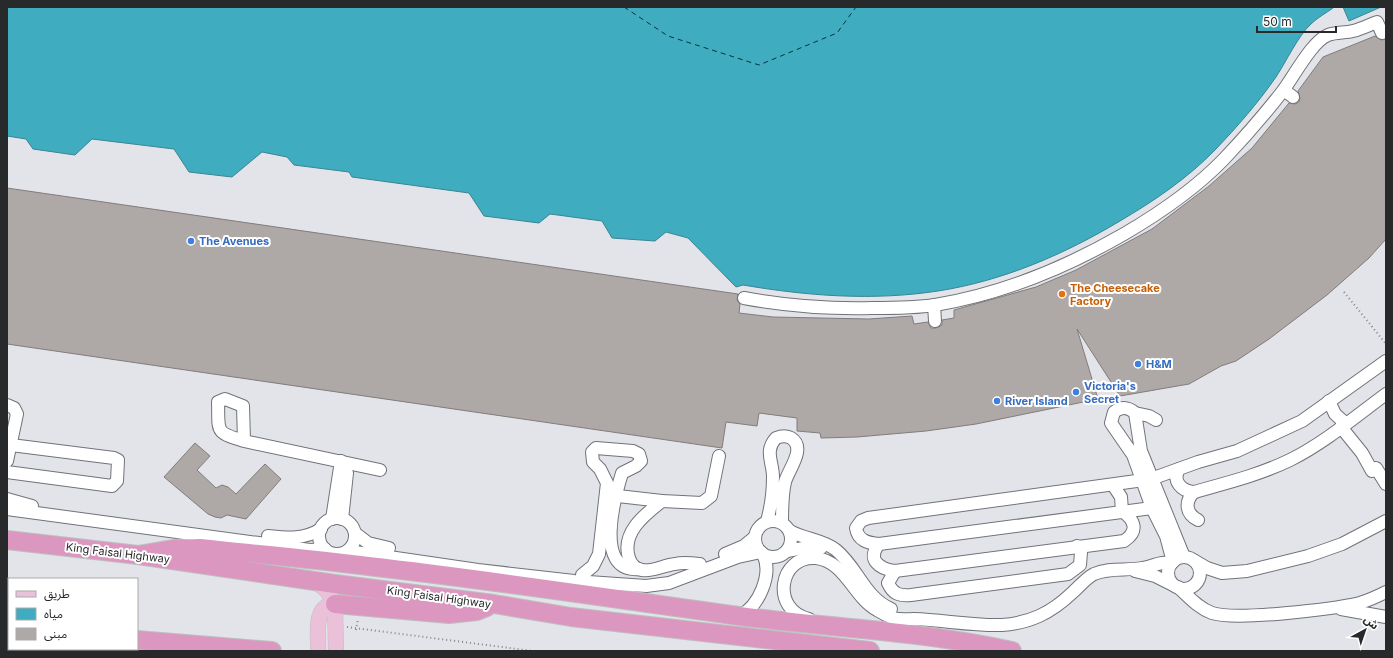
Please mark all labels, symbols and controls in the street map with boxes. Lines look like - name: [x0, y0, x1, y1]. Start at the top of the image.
- scale bar: [1257, 8, 1336, 34]
- text: 50 m: [1263, 14, 1292, 29]
- place label: The Avenues: [199, 234, 269, 248]
- marker: The Avenues: [186, 236, 196, 246]
- place label: The Cheesecake Factory: [1070, 281, 1160, 308]
- marker: The Cheesecake Factory: [1057, 289, 1067, 299]
- place label: H&M: [1146, 357, 1172, 371]
- marker: H&M: [1133, 359, 1143, 369]
- place label: Victoria's Secret: [1084, 379, 1136, 406]
- marker: Victoria's Secret: [1071, 387, 1081, 397]
- place label: River Island: [1005, 394, 1068, 408]
- marker: River Island: [992, 396, 1002, 406]
- street label: King Faisal Highway: [65, 540, 171, 566]
- legend: [8, 578, 138, 650]
- street label: King Faisal Highway: [386, 583, 492, 611]
- text: طريق: [44, 586, 70, 602]
- text: مياه: [44, 606, 63, 621]
- north arrow: [1345, 610, 1385, 650]
- text: ش: [1361, 612, 1382, 633]
- text: مبنى: [44, 626, 67, 641]

